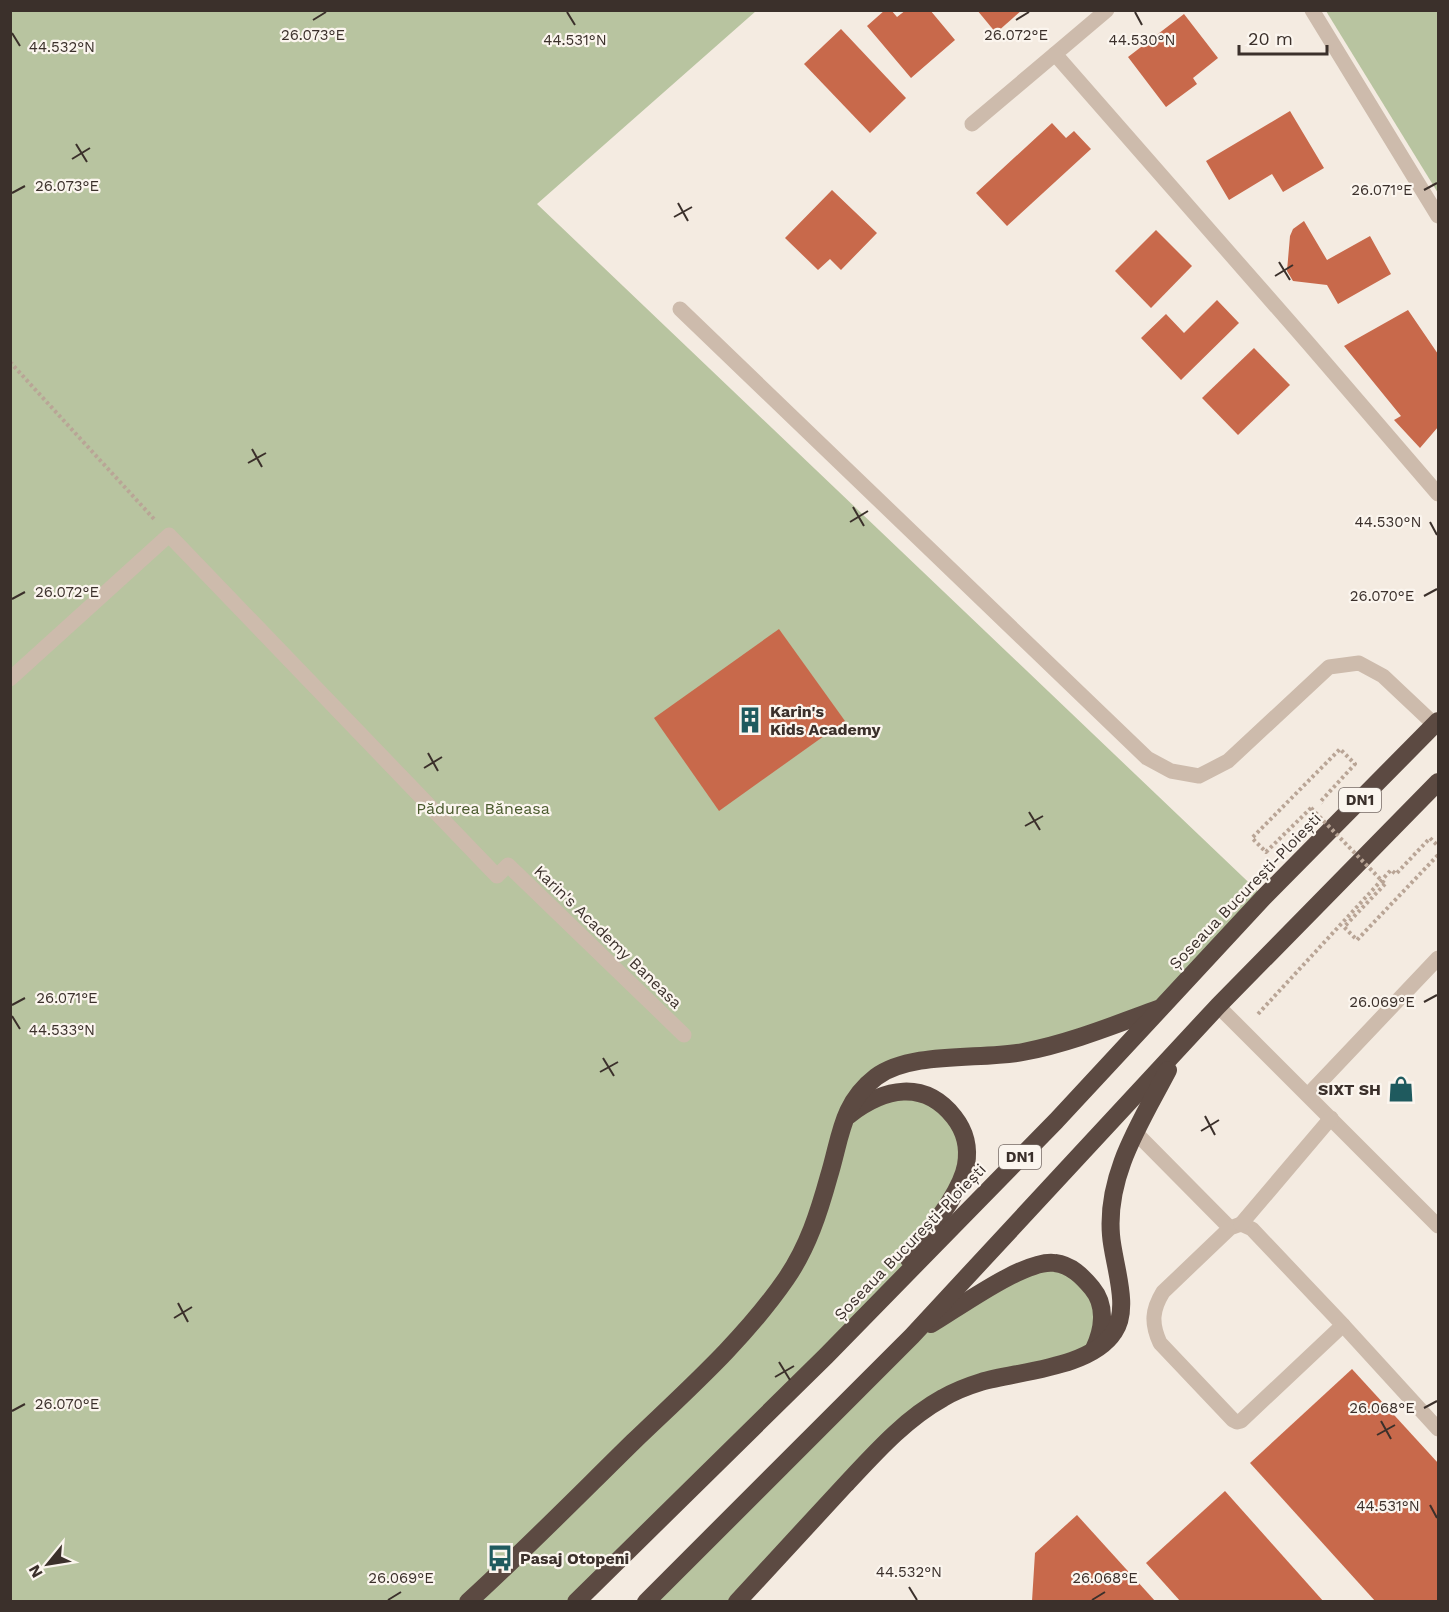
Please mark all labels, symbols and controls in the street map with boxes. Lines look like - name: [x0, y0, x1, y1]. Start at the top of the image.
- scale bar: [1239, 18, 1328, 56]
- text: 26.073°E: [281, 26, 345, 44]
- text: 26.072°E: [984, 26, 1048, 44]
- text: 20 m: [1248, 28, 1293, 49]
- text: 44.531°N: [543, 31, 607, 49]
- text: 44.530°N: [1109, 31, 1175, 49]
- text: 44.532°N: [29, 38, 95, 56]
- text: 26.073°E: [35, 177, 99, 195]
- text: 26.071°E: [1351, 181, 1413, 199]
- text: 44.530°N: [1355, 513, 1421, 531]
- text: 26.072°E: [35, 583, 99, 601]
- text: 26.070°E: [1350, 587, 1414, 605]
- place label: Karin's Kids Academy: [770, 702, 881, 739]
- building icon: Karin's Kids Academy: [735, 705, 765, 735]
- road number: DN1: [1339, 788, 1381, 812]
- park label: Pădurea Băneasa: [416, 799, 550, 818]
- street label: Șoseaua București-Ploiești: [1165, 809, 1325, 973]
- street label: Karin's Academy Baneasa: [530, 862, 686, 1012]
- text: 26.071°E: [36, 989, 98, 1007]
- text: 26.069°E: [1349, 993, 1415, 1011]
- text: 44.533°N: [29, 1021, 95, 1039]
- shop icon: SIXT SH: [1386, 1074, 1416, 1104]
- place label: SIXT SH: [1318, 1080, 1381, 1099]
- road number: DN1: [999, 1145, 1041, 1169]
- street label: Șoseaua București-Ploiești: [830, 1160, 990, 1324]
- text: 26.070°E: [35, 1395, 99, 1413]
- text: 26.068°E: [1349, 1399, 1415, 1417]
- text: 44.531°N: [1356, 1497, 1420, 1515]
- north arrow: [18, 1534, 78, 1594]
- bus stop icon: Pasaj Otopeni: [485, 1543, 515, 1573]
- place label: Pasaj Otopeni: [520, 1549, 629, 1568]
- text: N: [24, 1561, 47, 1581]
- text: 44.532°N: [876, 1563, 942, 1581]
- text: 26.069°E: [368, 1569, 434, 1587]
- text: 26.068°E: [1072, 1569, 1138, 1587]

